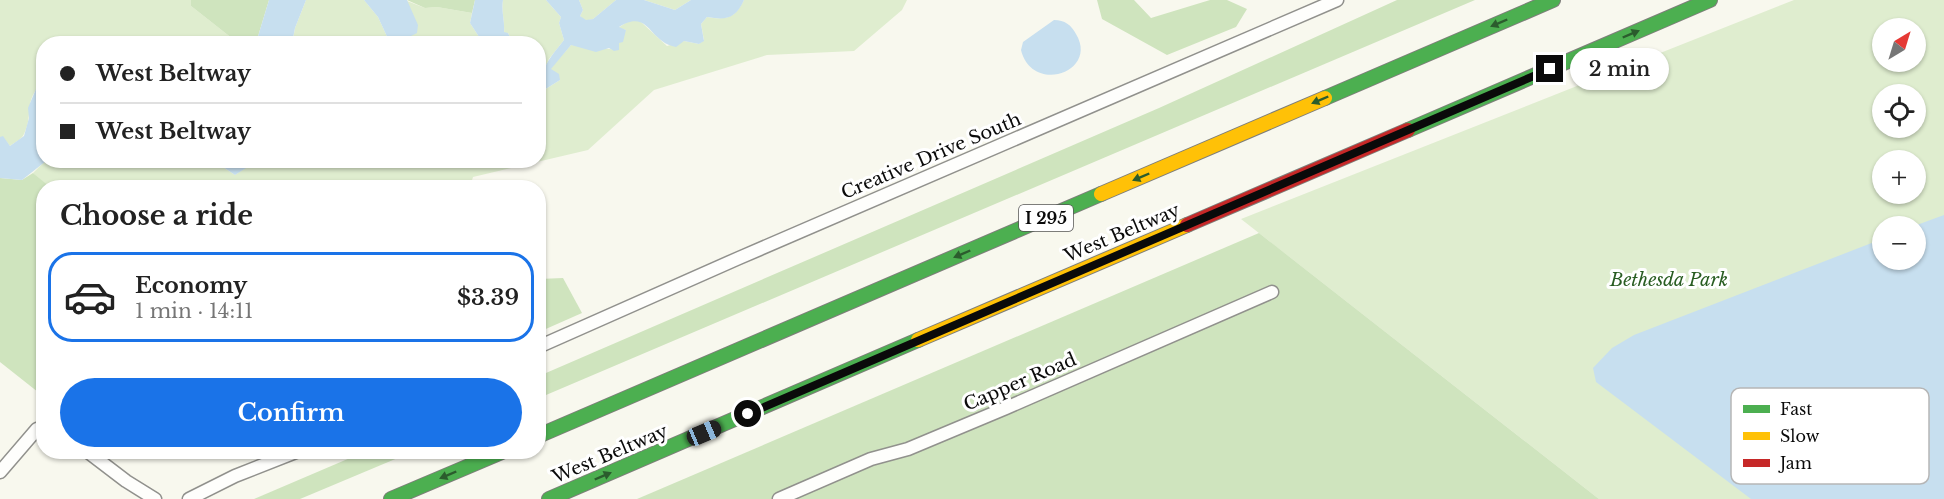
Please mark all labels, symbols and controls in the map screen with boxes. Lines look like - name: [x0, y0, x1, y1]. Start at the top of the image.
- north arrow: [1872, 18, 1926, 72]
- map controls: [1872, 18, 1926, 270]
- one-way arrow: [1490, 19, 1508, 28]
- one-way arrow: [1622, 29, 1640, 39]
- callout: 2 min: [1571, 48, 1670, 90]
- route end: [1536, 55, 1563, 82]
- text: 2 min: [1589, 57, 1650, 81]
- text: West Beltway: [96, 60, 251, 87]
- button: locate: [1872, 84, 1926, 138]
- one-way arrow: [1311, 96, 1329, 105]
- street label: Creative Drive South: [838, 108, 1024, 204]
- text: West Beltway: [96, 118, 251, 145]
- button: +: [1872, 150, 1926, 204]
- one-way arrow: [1131, 172, 1149, 182]
- text: Choose a ride: [60, 199, 253, 232]
- street label: West Beltway: [1060, 199, 1183, 268]
- road number: I 295: [1019, 205, 1073, 231]
- button: −: [1872, 216, 1926, 270]
- one-way arrow: [952, 249, 970, 259]
- park label: Bethesda Park: [1609, 269, 1728, 291]
- icon: car: [63, 270, 117, 324]
- text: Economy: [135, 272, 247, 299]
- text: $3.39: [457, 284, 519, 311]
- text: 1 min · 14:11: [135, 299, 253, 323]
- street label: Capper Road: [960, 348, 1080, 416]
- button: Confirm: [60, 378, 522, 447]
- legend: [1731, 388, 1929, 484]
- text: Fast: [1780, 399, 1812, 419]
- route start: [734, 400, 761, 427]
- car: [684, 418, 724, 448]
- street label: West Beltway: [548, 420, 671, 489]
- text: Slow: [1780, 426, 1820, 446]
- text: Jam: [1778, 453, 1812, 473]
- one-way arrow: [439, 470, 457, 480]
- one-way arrow: [594, 471, 612, 481]

